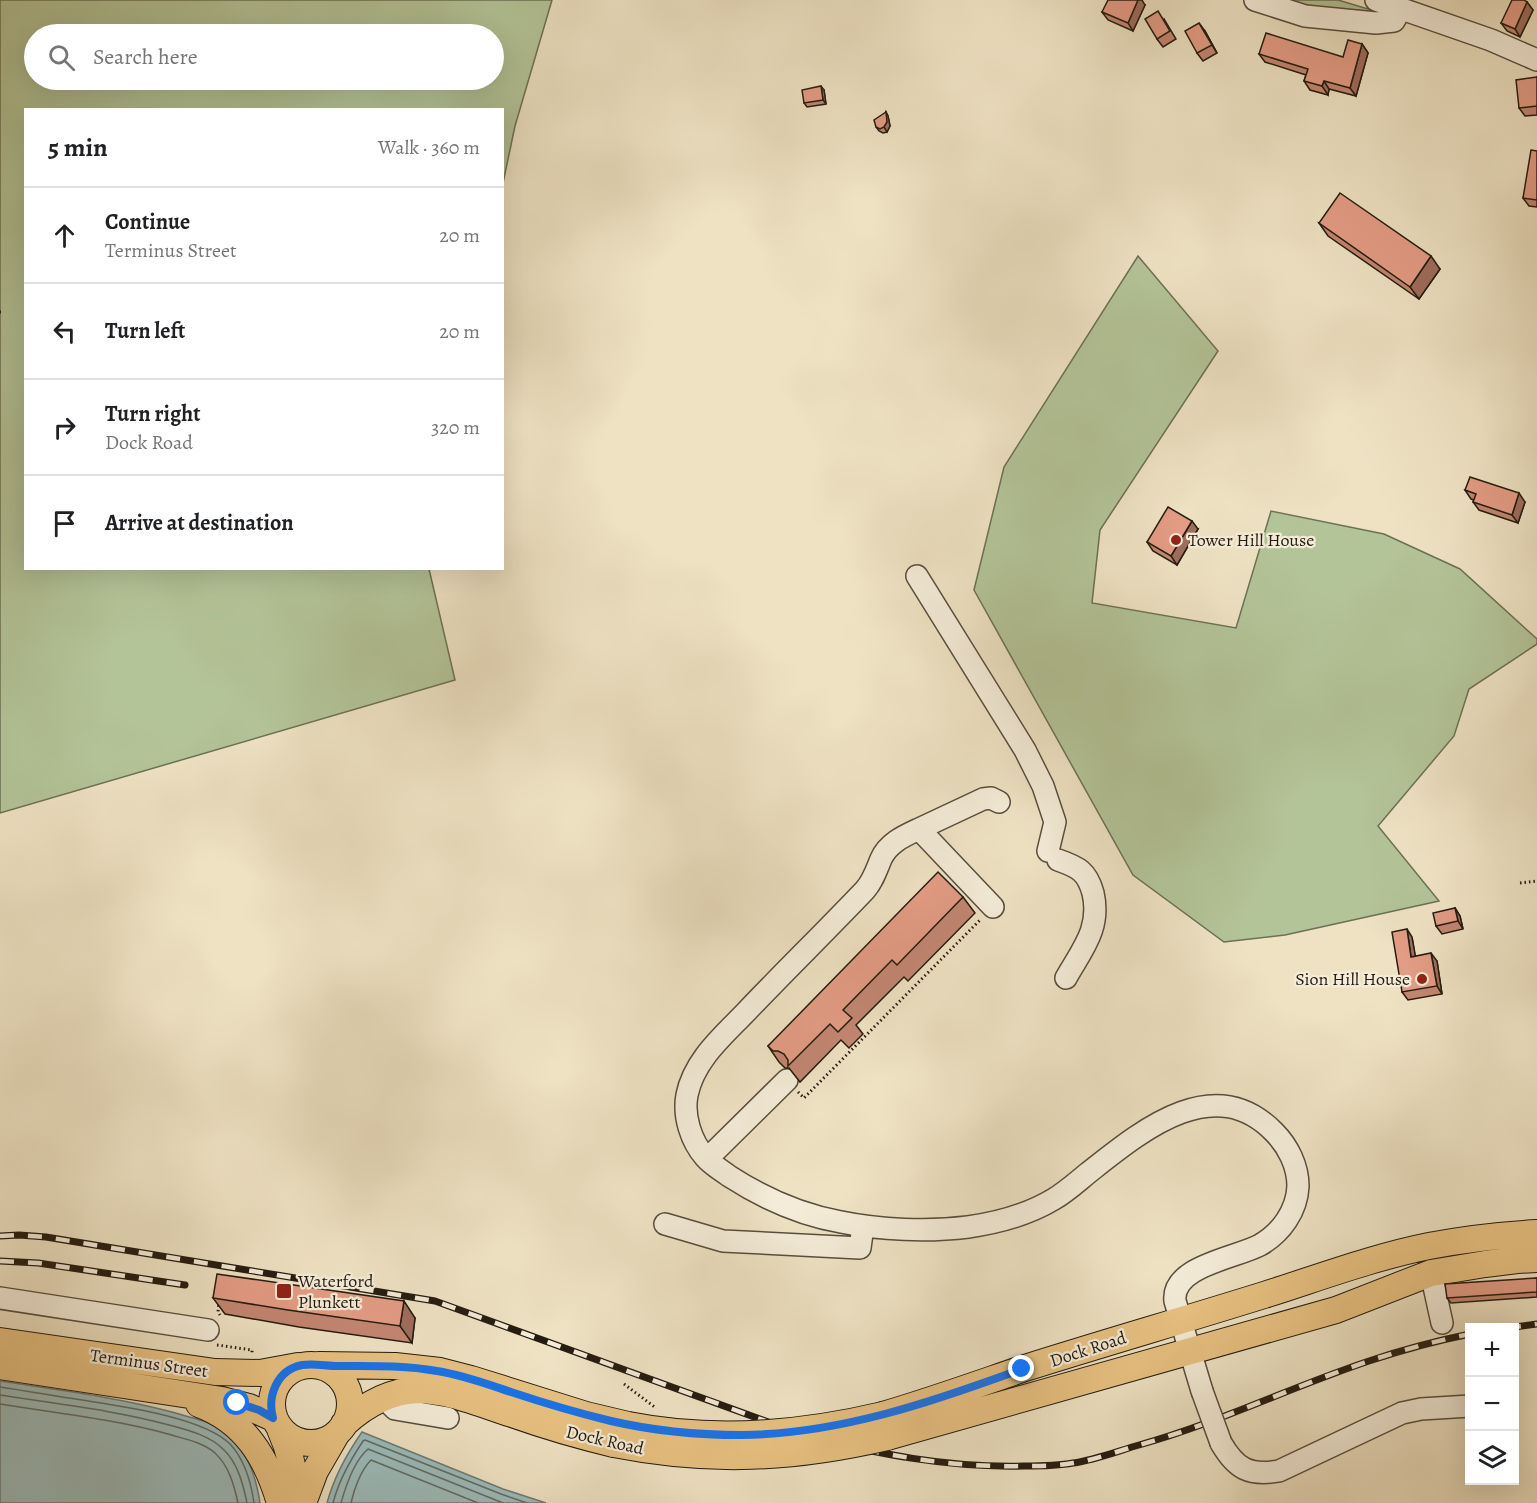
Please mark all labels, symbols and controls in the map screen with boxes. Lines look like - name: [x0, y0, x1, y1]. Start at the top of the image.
- search box: [24, 24, 504, 90]
- icon: search: [45, 41, 78, 74]
- text: Search here: [93, 42, 198, 72]
- text: 5 min: [48, 130, 108, 165]
- text: Walk · 360 m: [378, 134, 480, 161]
- text: Continue: [105, 207, 190, 237]
- icon: ahead: [48, 219, 81, 252]
- text: 20 m: [439, 222, 480, 249]
- text: Terminus Street: [105, 237, 237, 264]
- icon: left: [48, 315, 81, 348]
- text: Turn left: [105, 316, 185, 346]
- text: 20 m: [439, 318, 480, 345]
- text: Turn right: [105, 399, 201, 429]
- icon: right: [48, 411, 81, 444]
- text: 320 m: [431, 414, 480, 441]
- text: Dock Road: [105, 429, 193, 456]
- icon: arrive: [48, 507, 81, 540]
- text: Arrive at destination: [105, 508, 294, 538]
- place label: Tower Hill House: [1188, 528, 1314, 552]
- marker: Tower Hill House: [1169, 533, 1183, 547]
- place label: Sion Hill House: [1295, 967, 1410, 991]
- marker: Sion Hill House: [1415, 972, 1429, 986]
- place label: Waterford Plunkett: [297, 1269, 374, 1314]
- marker: Waterford Plunkett: [275, 1282, 293, 1300]
- map controls: [1465, 1323, 1519, 1485]
- button: +: [1465, 1323, 1519, 1377]
- street label: Dock Road: [1047, 1325, 1130, 1373]
- street label: Terminus Street: [89, 1343, 209, 1383]
- route end: [1008, 1355, 1034, 1381]
- button: −: [1465, 1377, 1519, 1431]
- route start: [223, 1389, 249, 1415]
- street label: Dock Road: [564, 1419, 647, 1461]
- button: layers: [1465, 1431, 1519, 1485]

